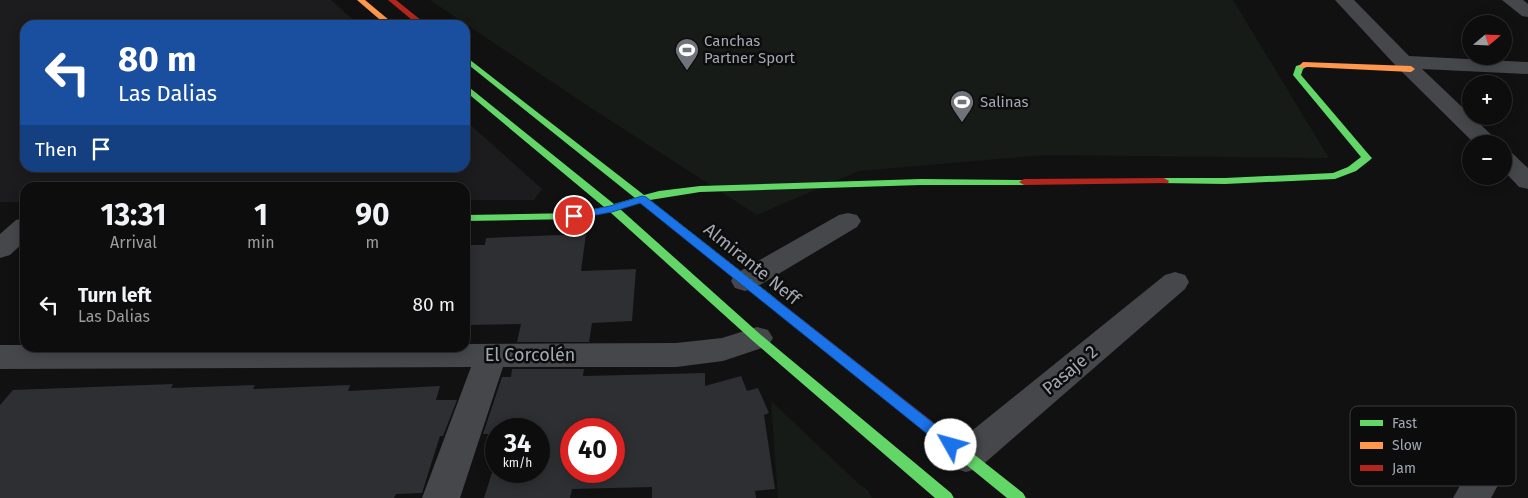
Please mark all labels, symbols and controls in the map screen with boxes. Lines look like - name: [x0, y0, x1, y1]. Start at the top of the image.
- north arrow: [1462, 15, 1512, 65]
- map controls: [1462, 15, 1512, 185]
- place label: Canchas Partner Sport: [704, 32, 796, 67]
- sports icon: Canchas Partner Sport: [674, 37, 700, 71]
- text: 80 m: [118, 38, 197, 80]
- icon: left: [35, 40, 100, 105]
- button: +: [1462, 75, 1512, 125]
- text: Las Dalias: [118, 80, 217, 107]
- sports icon: Salinas: [949, 89, 975, 123]
- place label: Salinas: [980, 93, 1029, 111]
- icon: arrive: [87, 135, 115, 163]
- button: −: [1462, 135, 1512, 185]
- text: Then: [35, 138, 77, 161]
- pin: [553, 195, 595, 237]
- text: 13:31: [100, 197, 167, 233]
- text: 1: [254, 197, 268, 233]
- text: 90: [355, 197, 389, 233]
- icon: arrive: [560, 202, 588, 230]
- street label: Almirante Neff: [699, 218, 806, 311]
- text: Arrival: [110, 233, 157, 252]
- text: min: [247, 233, 275, 252]
- text: m: [365, 233, 379, 252]
- text: Turn left: [78, 284, 152, 307]
- icon: left: [35, 291, 63, 319]
- text: 80 m: [413, 293, 455, 316]
- text: Las Dalias: [78, 307, 150, 326]
- street label: Pasaje 2: [1038, 340, 1102, 399]
- street label: El Corcolén: [485, 344, 575, 366]
- legend: [1350, 406, 1516, 486]
- text: Fast: [1392, 415, 1418, 432]
- speed limit sign: 40: [560, 418, 625, 483]
- position arrow: [924, 418, 976, 470]
- text: 34: [504, 429, 531, 459]
- text: Slow: [1392, 437, 1422, 454]
- text: km/h: [503, 456, 532, 470]
- text: Jam: [1392, 460, 1416, 477]

